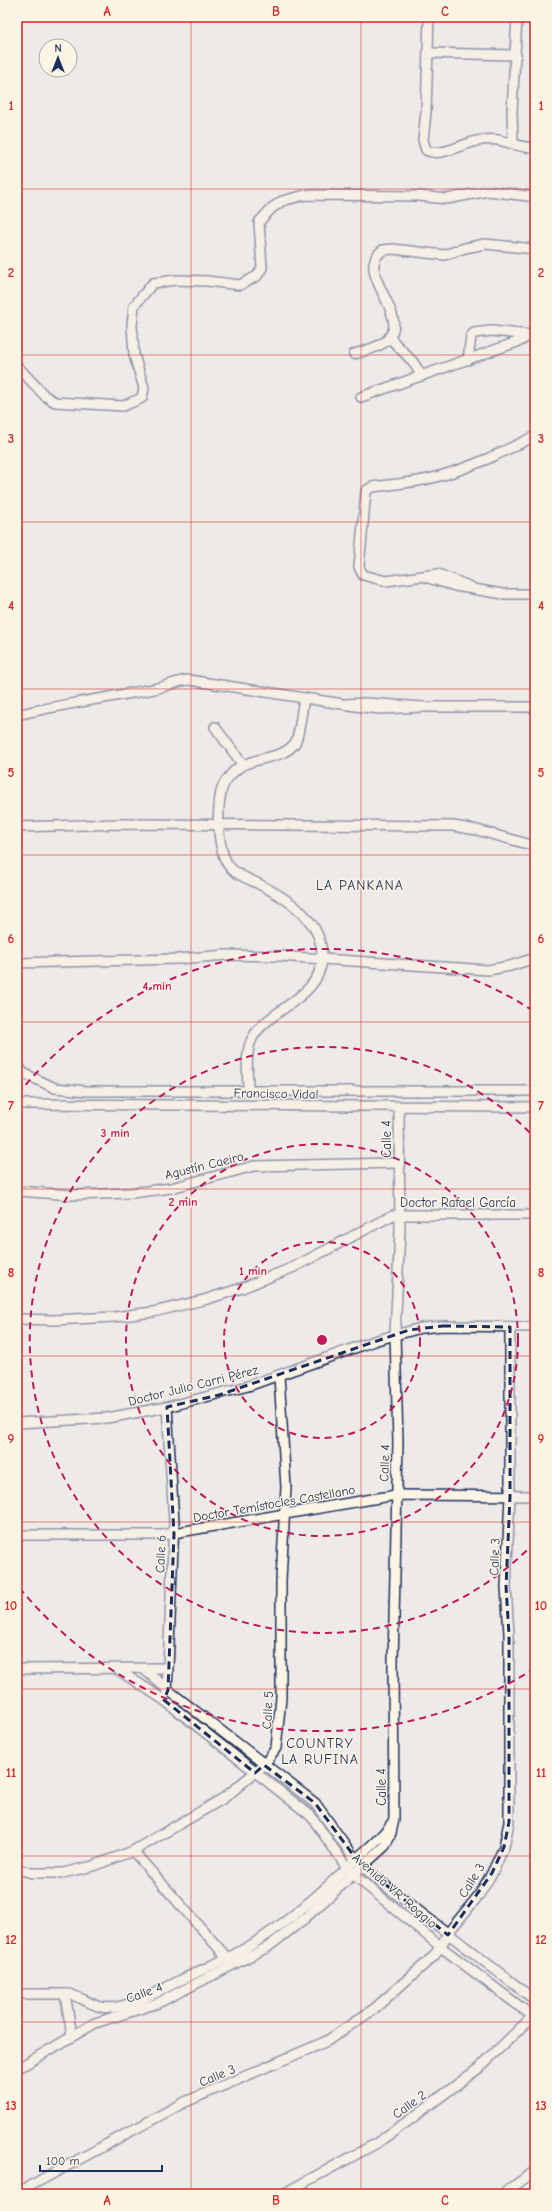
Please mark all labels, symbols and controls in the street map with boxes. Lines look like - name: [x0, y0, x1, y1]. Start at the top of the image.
- text: A: [103, 4, 111, 19]
- text: B: [272, 4, 280, 19]
- text: C: [441, 4, 449, 19]
- north arrow: [38, 38, 78, 78]
- text: N: [54, 42, 62, 55]
- text: 1: [8, 98, 14, 113]
- text: 1: [538, 98, 544, 113]
- text: 2: [8, 265, 14, 280]
- text: 2: [538, 265, 544, 280]
- text: 3: [8, 431, 14, 446]
- text: 3: [538, 431, 544, 446]
- text: 4: [8, 598, 14, 613]
- text: 4: [538, 598, 544, 613]
- text: 5: [8, 765, 15, 780]
- text: 5: [538, 765, 545, 780]
- district label: LA PANKANA: [316, 877, 404, 894]
- text: 6: [8, 931, 15, 946]
- text: 6: [538, 931, 545, 946]
- text: 4 min: [143, 979, 171, 993]
- street label: Francisco Vidal: [233, 1085, 318, 1102]
- text: 7: [8, 1098, 14, 1113]
- text: 7: [538, 1098, 544, 1113]
- street label: Calle 4: [379, 1120, 394, 1158]
- text: 3 min: [100, 1126, 130, 1140]
- street label: Agustín Caeiro: [163, 1148, 245, 1183]
- text: 2 min: [168, 1195, 198, 1209]
- street label: Doctor Rafael García: [400, 1195, 516, 1210]
- text: 1 min: [239, 1264, 267, 1278]
- text: 8: [8, 1265, 14, 1280]
- text: 8: [538, 1265, 544, 1280]
- centre of rings: [315, 1333, 329, 1347]
- street label: Doctor Julio Carri Pérez: [127, 1362, 260, 1409]
- text: 9: [8, 1431, 15, 1446]
- text: 9: [538, 1431, 545, 1446]
- street label: Calle 4: [376, 1444, 393, 1482]
- street label: Doctor Temístocles Castellano: [192, 1482, 356, 1525]
- street label: Calle 6: [152, 1535, 169, 1573]
- street label: Calle 3: [486, 1538, 503, 1576]
- text: 10: [5, 1598, 17, 1613]
- text: 10: [535, 1598, 547, 1613]
- street label: Calle 5: [259, 1691, 276, 1730]
- district label: COUNTRY LA RUFINA: [281, 1735, 359, 1768]
- text: 11: [6, 1765, 16, 1780]
- text: 11: [536, 1765, 546, 1780]
- street label: Calle 4: [374, 1768, 389, 1806]
- street label: Avenida V.R. Roggio: [349, 1850, 440, 1931]
- street label: Calle 3: [455, 1860, 488, 1900]
- text: 12: [5, 1932, 17, 1947]
- text: 12: [535, 1932, 547, 1947]
- street label: Calle 4: [124, 1979, 164, 2006]
- street label: Calle 3: [197, 2061, 238, 2090]
- street label: Calle 2: [389, 2087, 429, 2122]
- text: 13: [5, 2098, 17, 2113]
- text: 13: [535, 2098, 547, 2113]
- scale bar: [40, 2147, 162, 2173]
- text: 100 m: [46, 2154, 79, 2168]
- text: A: [103, 2193, 111, 2208]
- text: B: [272, 2193, 280, 2208]
- text: C: [441, 2193, 449, 2208]

